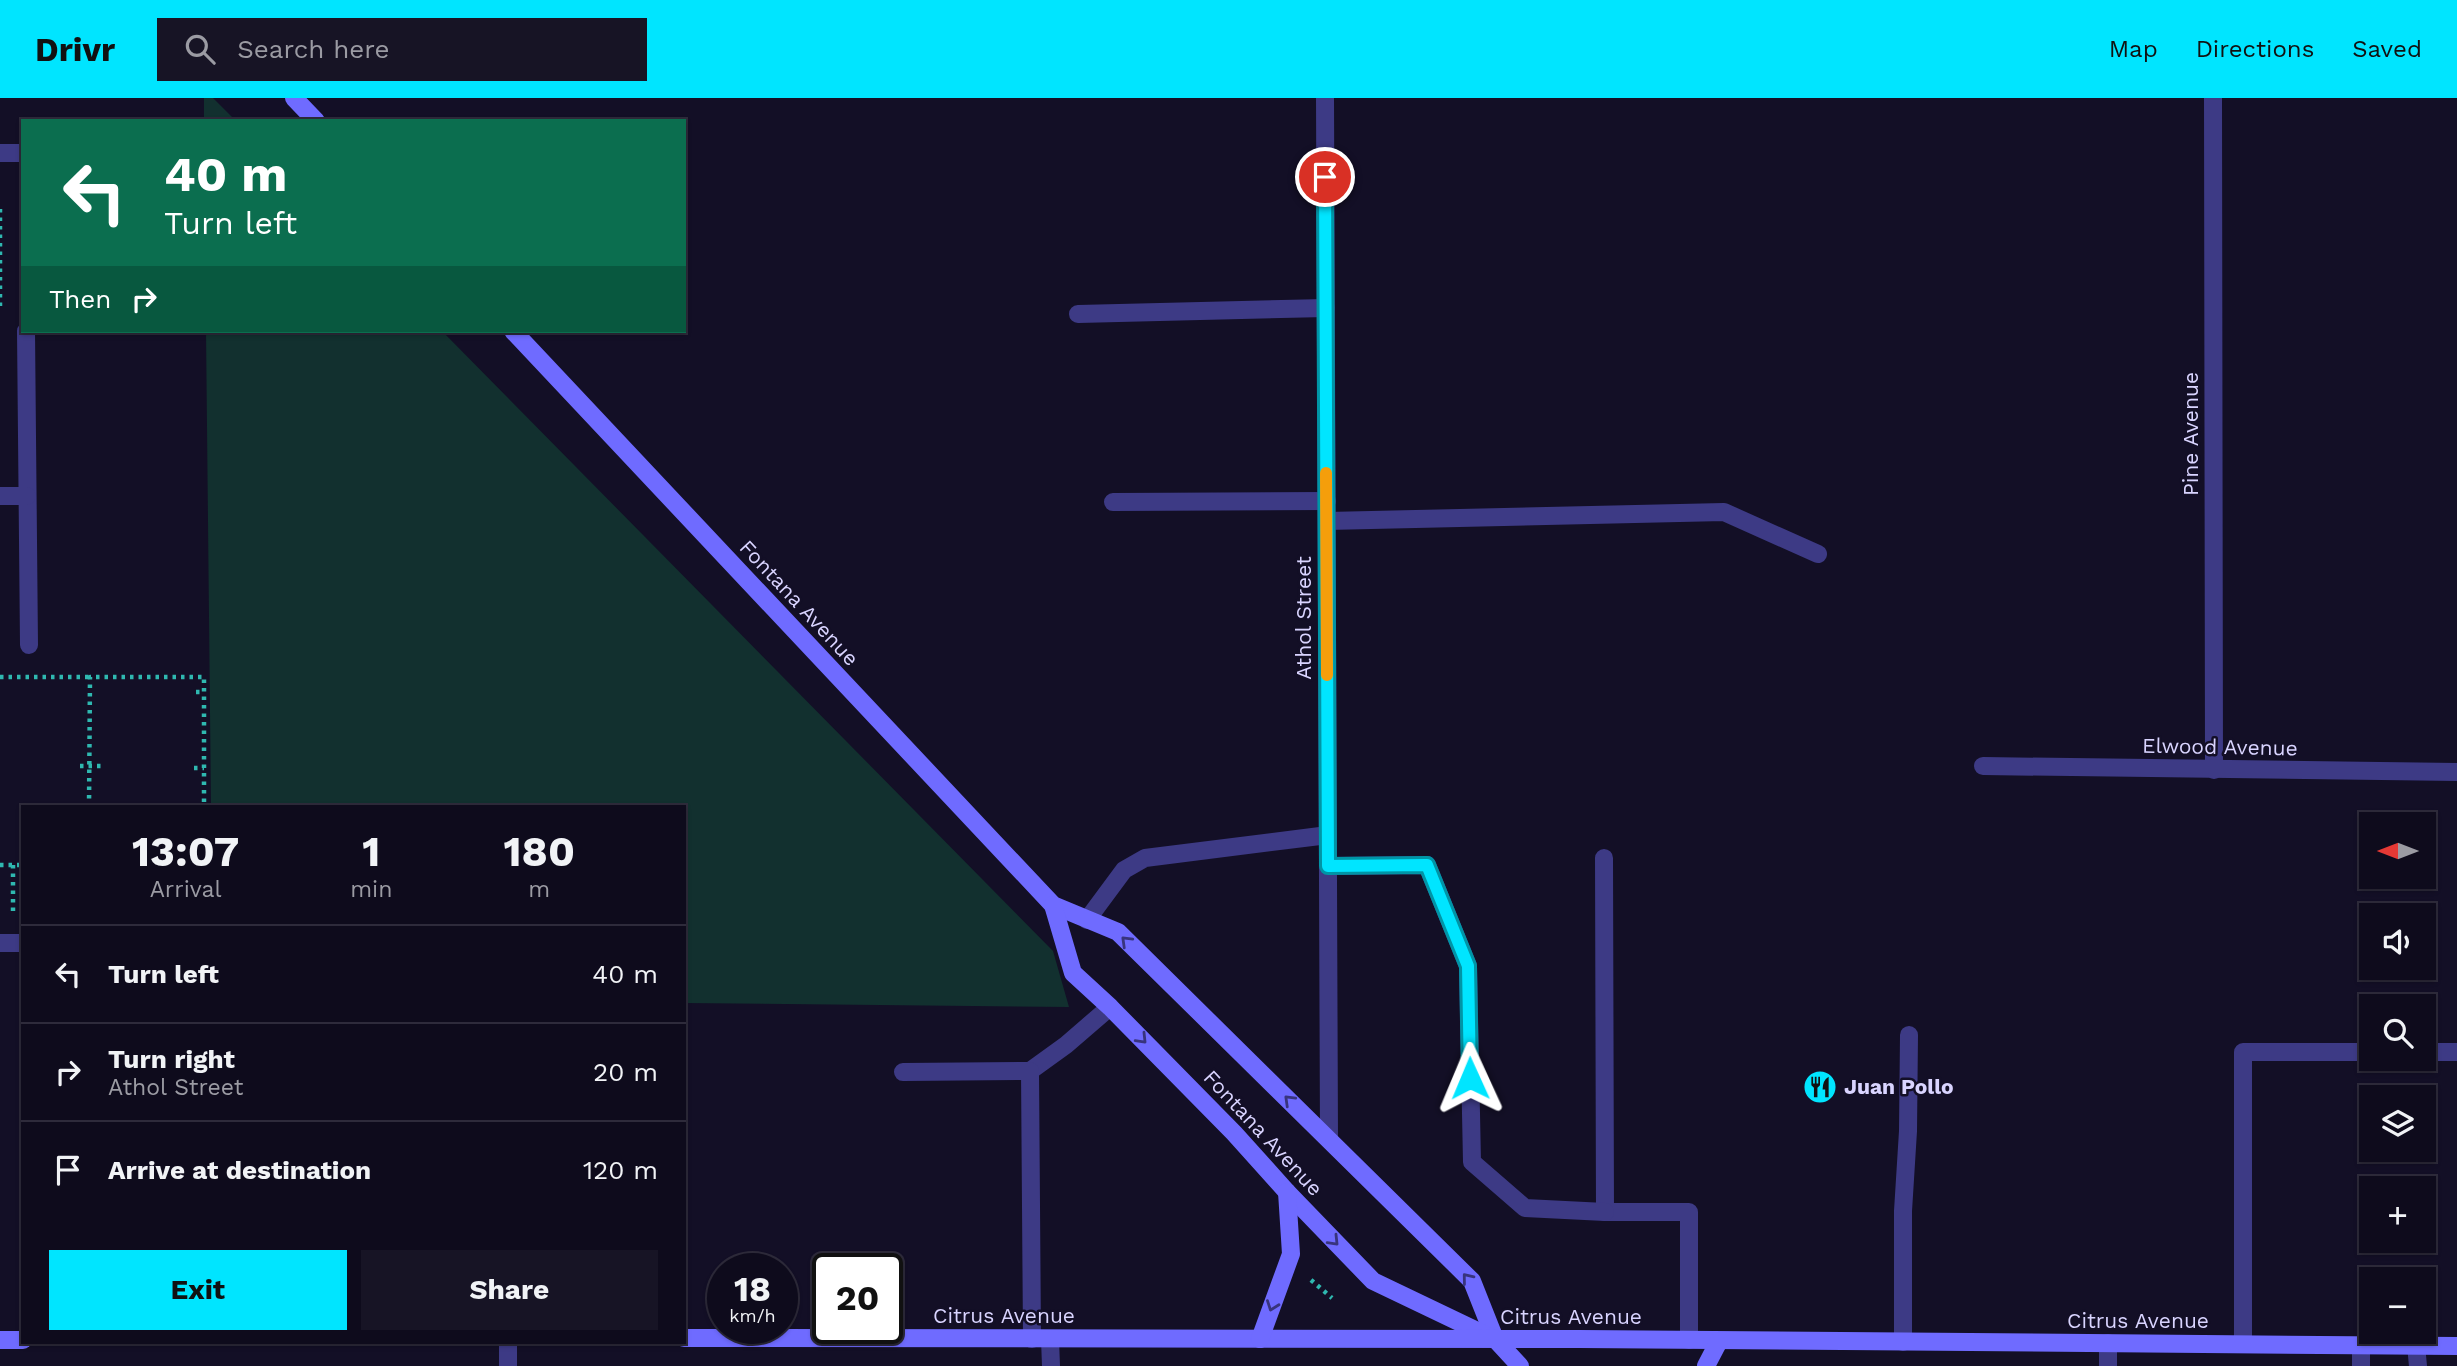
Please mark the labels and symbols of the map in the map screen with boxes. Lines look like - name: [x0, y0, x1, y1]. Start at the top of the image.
- pin: [1295, 147, 1355, 207]
- street label: Pine Avenue: [2178, 372, 2203, 496]
- street label: Fontana Avenue: [735, 535, 864, 671]
- street label: Athol Street: [1291, 556, 1316, 680]
- street label: Elwood Avenue: [2142, 733, 2298, 760]
- north arrow: [2359, 812, 2436, 889]
- one-way arrow: [1121, 936, 1134, 949]
- one-way arrow: [1134, 1031, 1147, 1044]
- position arrow: [1433, 1041, 1507, 1115]
- street label: Fontana Avenue: [1199, 1065, 1328, 1201]
- restaurant icon: Juan Pollo: [1801, 1068, 1839, 1106]
- place label: Juan Pollo: [1844, 1074, 1954, 1099]
- one-way arrow: [1284, 1095, 1297, 1108]
- one-way arrow: [1326, 1233, 1339, 1246]
- speed limit sign: 20: [812, 1253, 903, 1344]
- one-way arrow: [1463, 1273, 1476, 1285]
- one-way arrow: [1266, 1299, 1280, 1312]
- street label: Citrus Avenue: [933, 1303, 1075, 1328]
- street label: Citrus Avenue: [1500, 1304, 1642, 1329]
- street label: Citrus Avenue: [2067, 1308, 2209, 1333]

